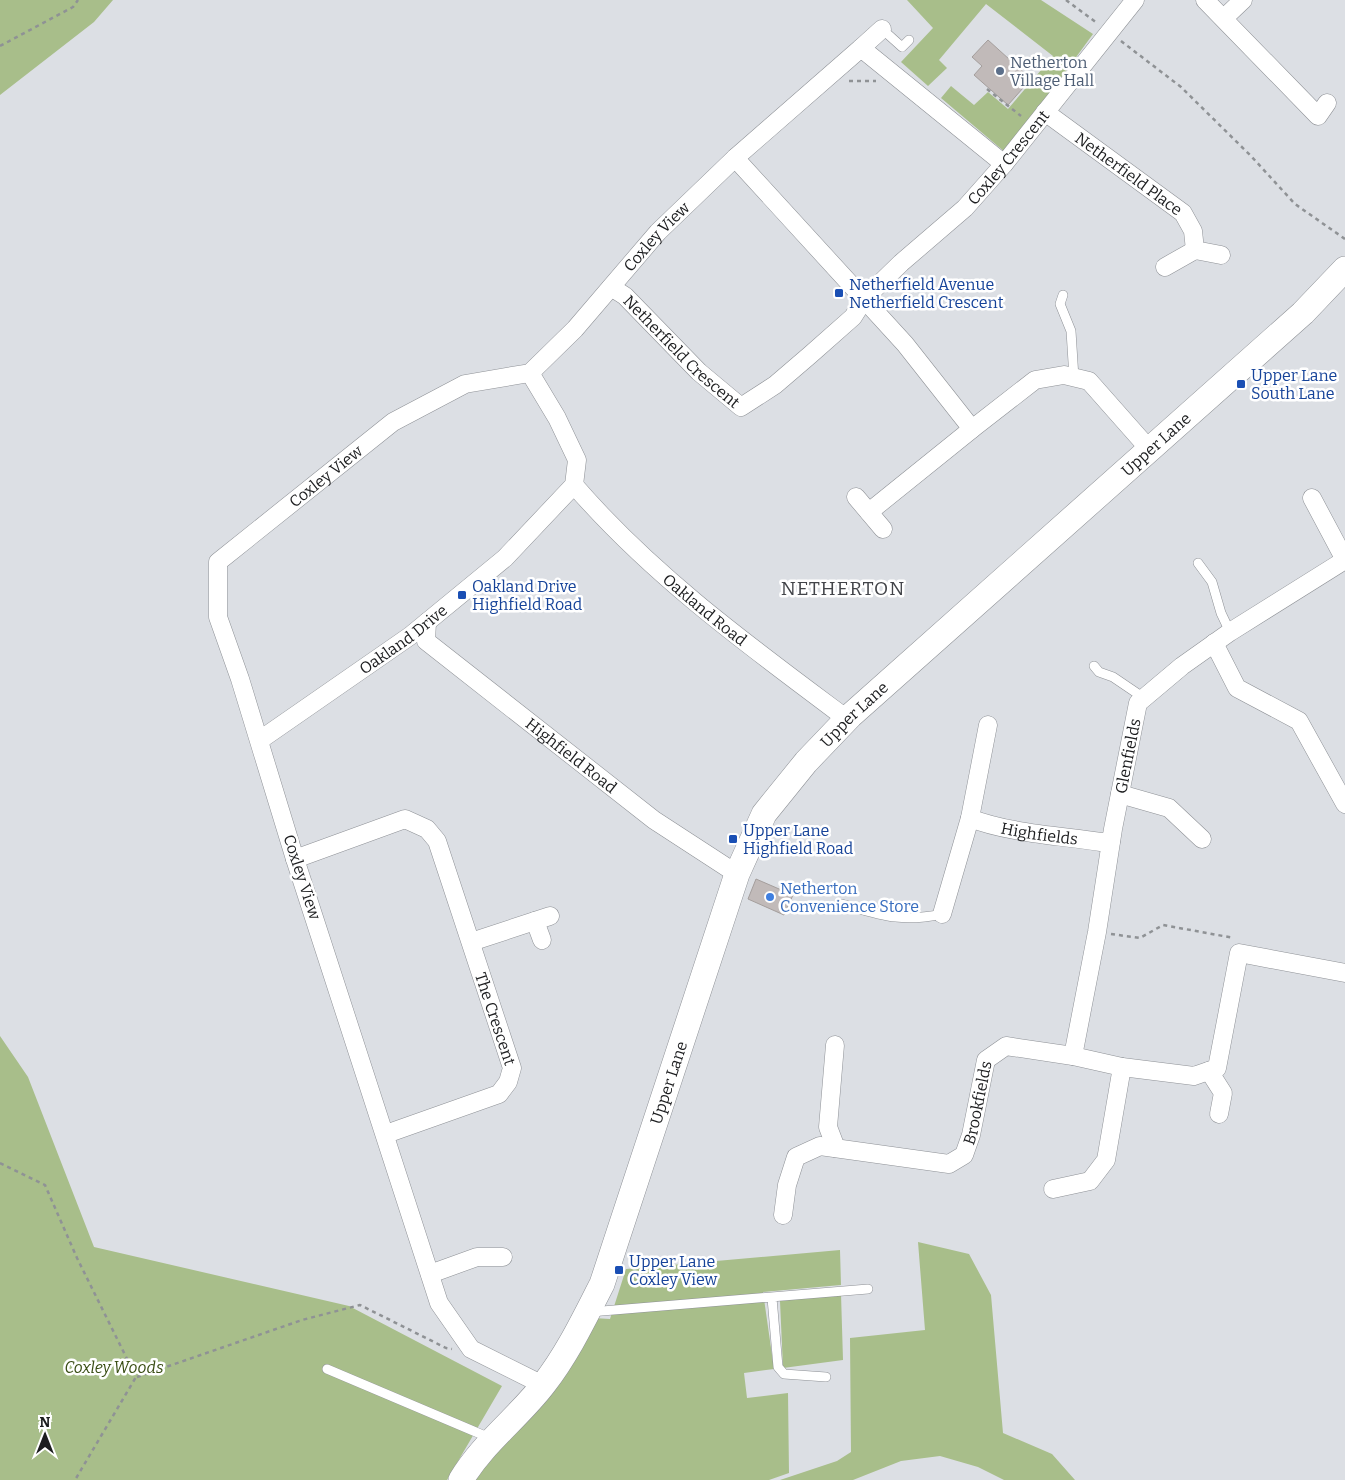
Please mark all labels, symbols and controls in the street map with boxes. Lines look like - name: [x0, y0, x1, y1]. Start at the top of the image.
- place label: Netherton Village Hall: [1010, 53, 1094, 90]
- marker: Netherton Village Hall: [994, 65, 1006, 77]
- street label: Coxley Crescent: [963, 106, 1053, 208]
- street label: Netherfield Place: [1072, 128, 1186, 219]
- street label: Coxley View: [619, 197, 693, 275]
- place label: Netherfield Avenue Netherfield Crescent: [849, 275, 1004, 312]
- marker: Netherfield Avenue Netherfield Crescent: [833, 287, 845, 299]
- street label: Netherfield Crescent: [620, 291, 744, 412]
- place label: Upper Lane South Lane: [1251, 366, 1337, 403]
- marker: Upper Lane South Lane: [1235, 378, 1247, 390]
- street label: Upper Lane: [1117, 408, 1194, 480]
- street label: Coxley View: [285, 441, 366, 511]
- street label: Oakland Road: [659, 569, 751, 650]
- place label: Oakland Drive Highfield Road: [472, 577, 583, 614]
- district label: NETHERTON: [781, 577, 905, 600]
- marker: Oakland Drive Highfield Road: [456, 589, 468, 601]
- street label: Oakland Drive: [355, 600, 451, 678]
- street label: Upper Lane: [816, 677, 892, 751]
- street label: Highfield Road: [522, 714, 621, 797]
- street label: Glenfields: [1111, 717, 1144, 795]
- street label: Highfields: [999, 818, 1079, 848]
- place label: Upper Lane Highfield Road: [743, 821, 854, 858]
- street label: Coxley View: [279, 832, 325, 922]
- marker: Upper Lane Highfield Road: [727, 833, 739, 845]
- place label: Netherton Convenience Store: [780, 879, 919, 916]
- marker: Netherton Convenience Store: [764, 891, 776, 903]
- street label: The Crescent: [472, 970, 520, 1068]
- street label: Upper Lane: [646, 1039, 691, 1127]
- street label: Brookfields: [959, 1059, 995, 1147]
- place label: Upper Lane Coxley View: [629, 1252, 717, 1289]
- marker: Upper Lane Coxley View: [613, 1264, 625, 1276]
- park label: Coxley Woods: [64, 1358, 164, 1377]
- north arrow: [20, 1410, 70, 1460]
- text: N: [40, 1414, 51, 1431]

